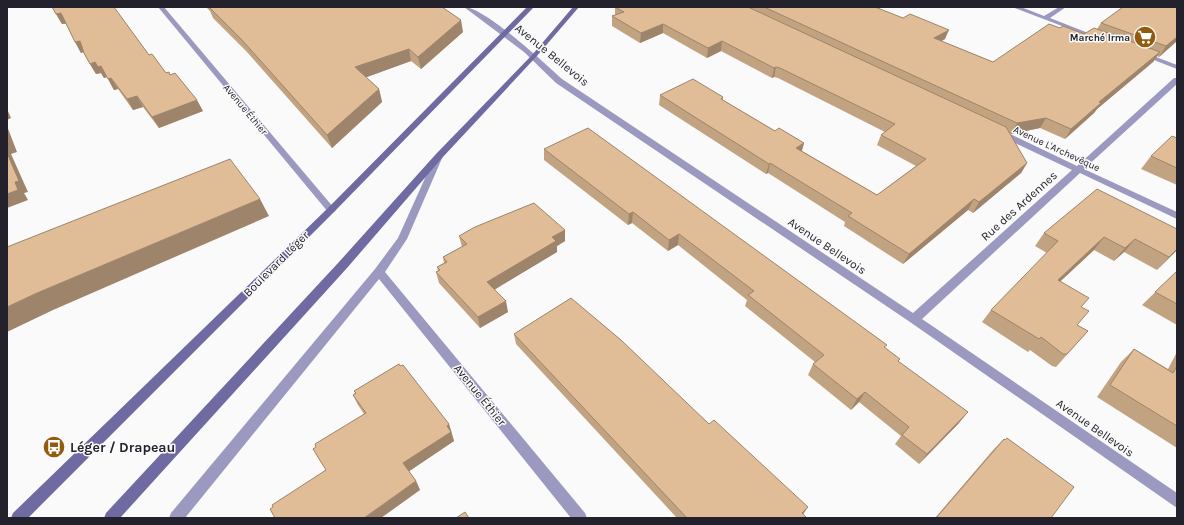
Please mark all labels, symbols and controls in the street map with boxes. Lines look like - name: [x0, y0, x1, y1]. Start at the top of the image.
- street label: Avenue Bellevois: [512, 21, 592, 89]
- supermarket icon: Marché Irma: [1132, 24, 1158, 50]
- place label: Marché Irma: [1070, 32, 1130, 44]
- street label: Avenue Éthier: [221, 82, 270, 138]
- street label: Avenue L'Archevêque: [1011, 124, 1102, 174]
- street label: Rue des Ardennes: [978, 168, 1060, 244]
- street label: Avenue Bellevois: [785, 215, 869, 277]
- street label: Boulevard Léger: [240, 228, 312, 300]
- street label: Avenue Éthier: [451, 361, 510, 429]
- street label: Avenue Bellevois: [1054, 396, 1136, 460]
- bus stop icon: Léger / Drapeau: [41, 434, 67, 460]
- place label: Léger / Drapeau: [70, 439, 175, 456]

